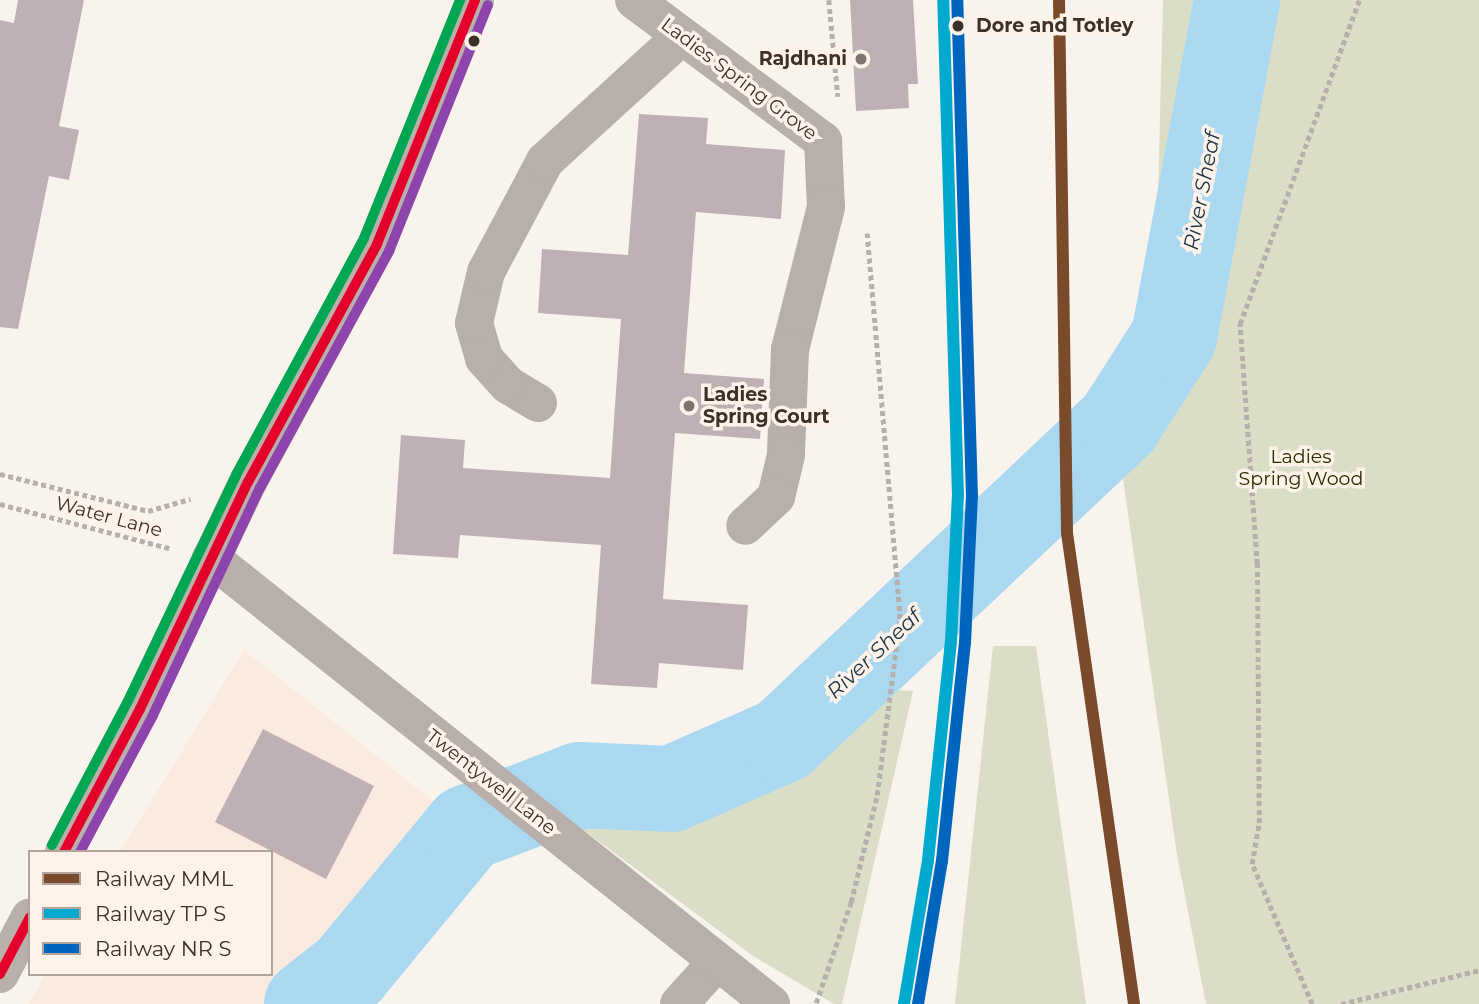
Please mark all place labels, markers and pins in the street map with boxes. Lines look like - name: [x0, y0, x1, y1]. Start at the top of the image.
- marker: Dore and Totley: [946, 14, 970, 38]
- place label: Dore and Totley: [976, 15, 1133, 37]
- unlabelled marker: [467, 34, 481, 48]
- place label: Rajdhani: [759, 48, 847, 70]
- marker: Rajdhani: [853, 51, 869, 67]
- place label: Ladies Spring Court: [703, 384, 830, 428]
- marker: Ladies Spring Court: [681, 398, 697, 414]

